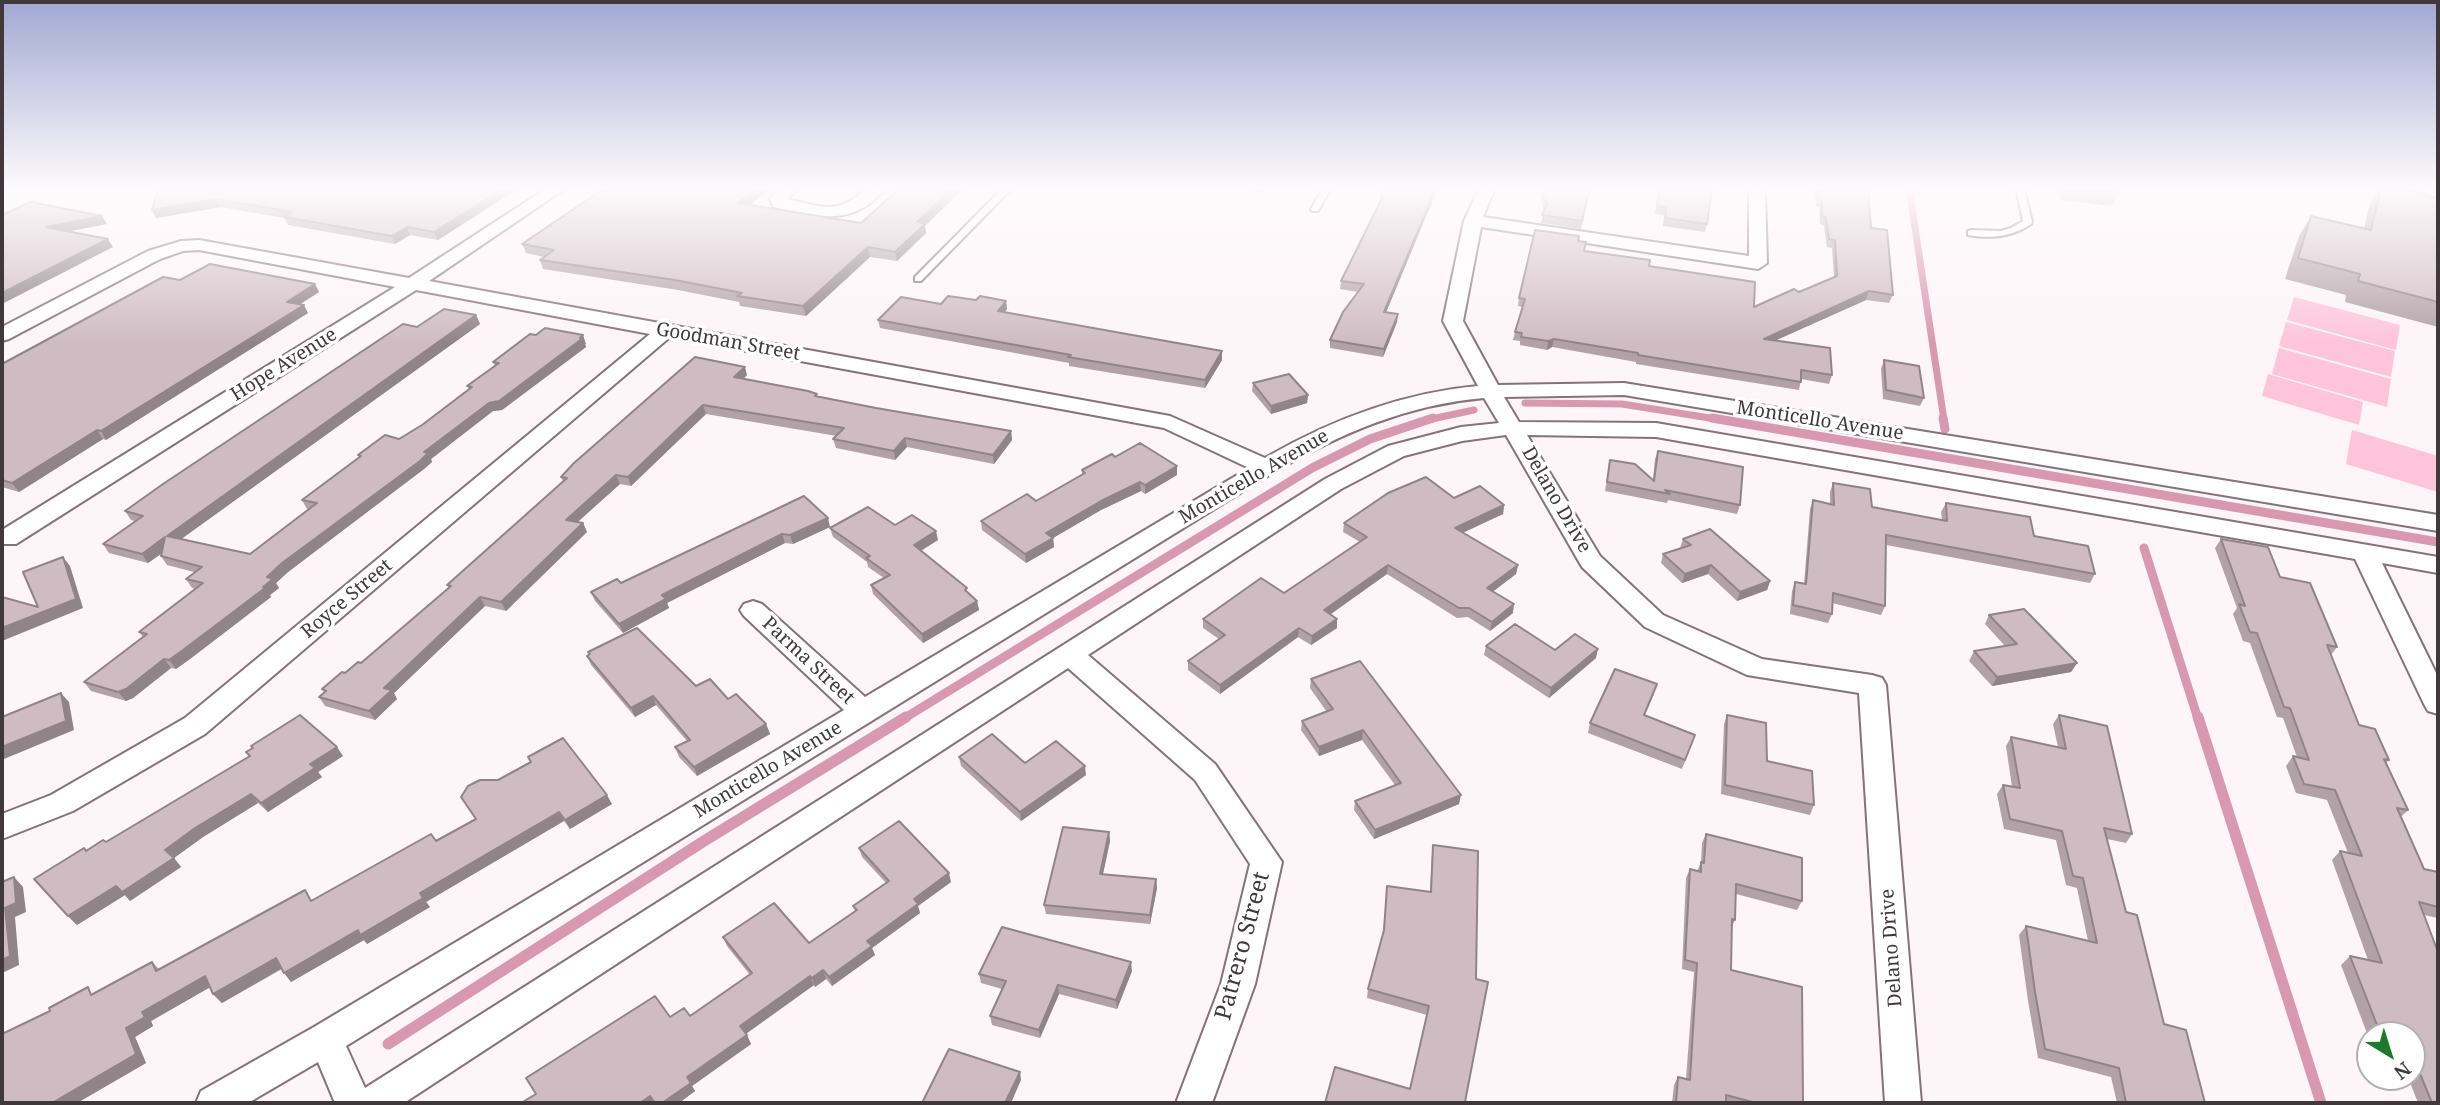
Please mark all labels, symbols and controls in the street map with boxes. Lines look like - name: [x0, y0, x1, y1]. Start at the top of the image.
- street label: Goodman Street: [654, 318, 802, 366]
- street label: Hope Avenue: [227, 323, 341, 407]
- street label: Monticello Avenue: [1735, 397, 1905, 445]
- street label: Monticello Avenue: [1175, 425, 1333, 529]
- street label: Delano Drive: [1516, 443, 1596, 557]
- street label: Royce Street: [297, 555, 397, 643]
- street label: Parma Street: [757, 613, 859, 709]
- street label: Monticello Avenue: [690, 717, 846, 823]
- street label: Patrero Street: [1210, 869, 1276, 1023]
- street label: Delano Drive: [1876, 888, 1908, 1008]
- north arrow: [2356, 1021, 2426, 1091]
- text: N: [2389, 1056, 2417, 1086]

